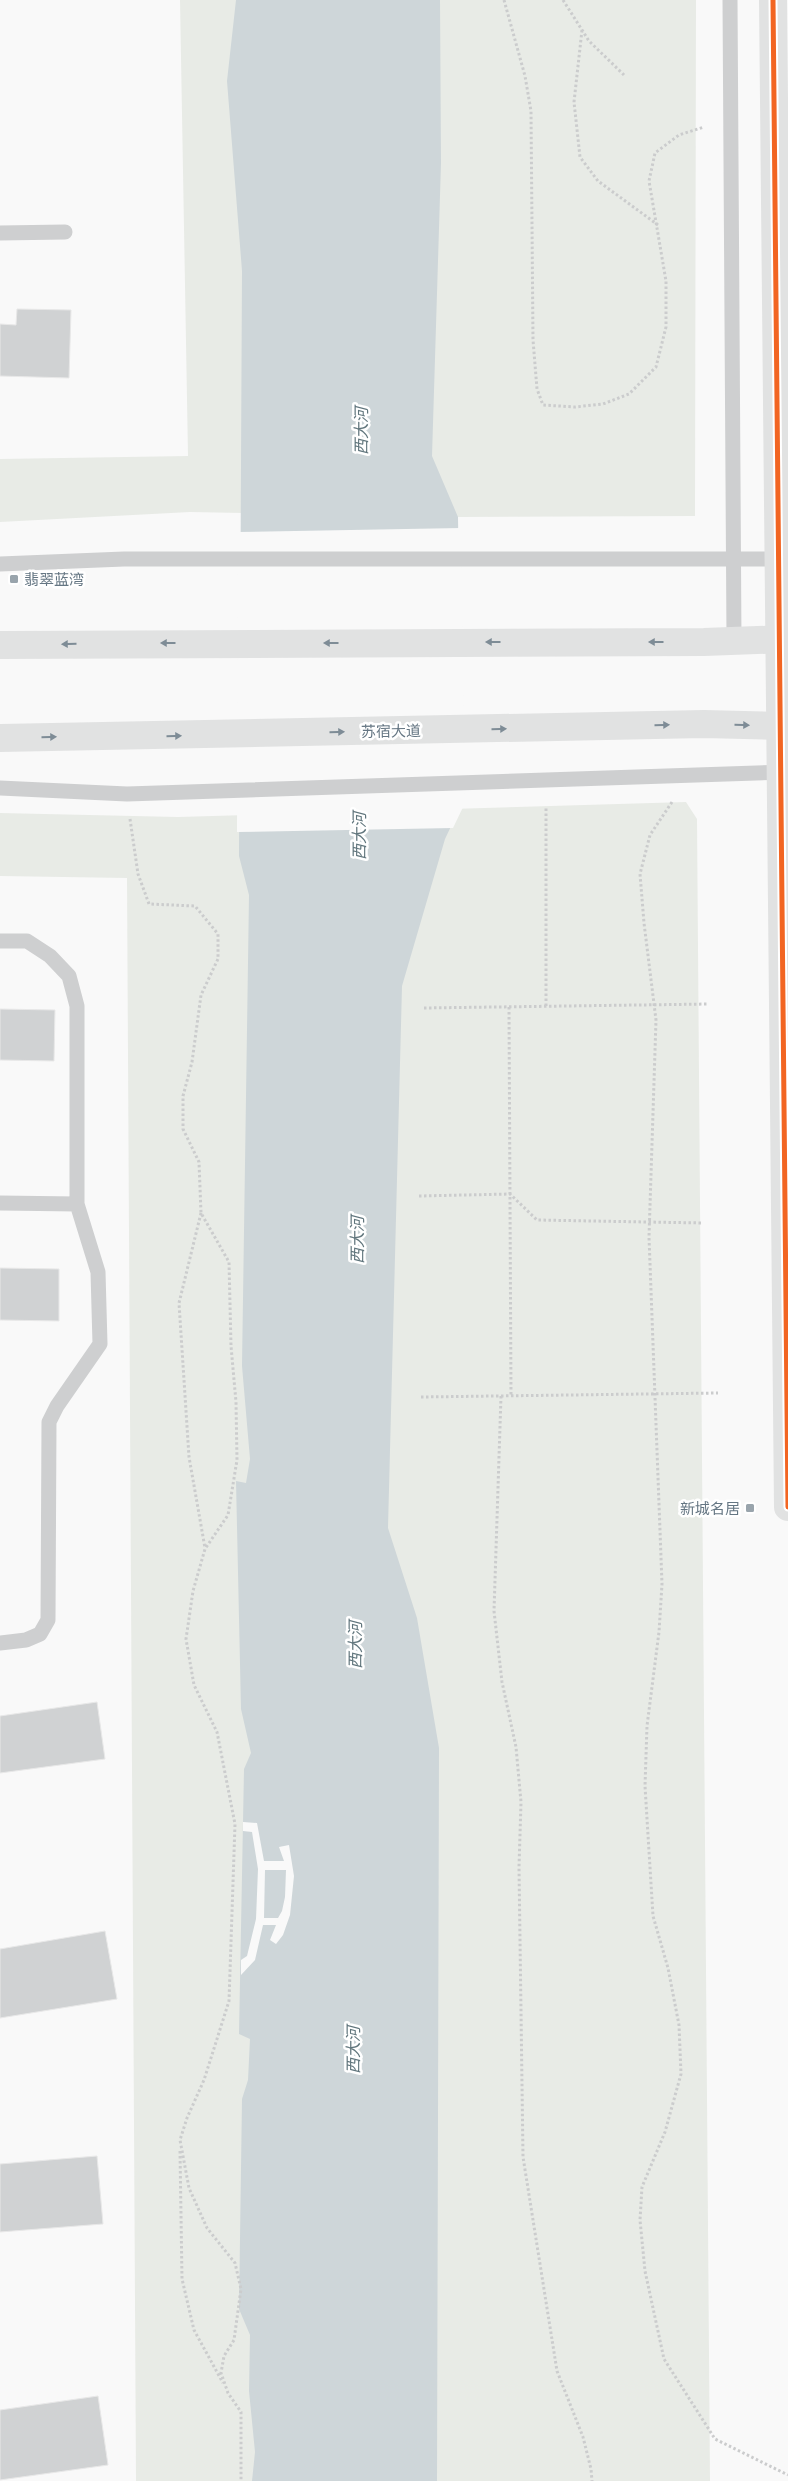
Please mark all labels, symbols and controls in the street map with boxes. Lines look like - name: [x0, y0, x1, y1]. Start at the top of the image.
- water label: 西大河: [352, 404, 371, 455]
- place label: 翡翠蓝湾: [24, 571, 84, 588]
- marker: 翡翠蓝湾: [8, 573, 20, 585]
- one-way arrow: [485, 638, 501, 646]
- one-way arrow: [647, 638, 663, 646]
- one-way arrow: [160, 639, 176, 647]
- one-way arrow: [322, 639, 338, 647]
- one-way arrow: [61, 640, 77, 648]
- one-way arrow: [654, 721, 670, 729]
- one-way arrow: [735, 721, 751, 729]
- street label: 苏宿大道: [361, 722, 421, 740]
- one-way arrow: [491, 724, 507, 732]
- one-way arrow: [329, 728, 345, 736]
- one-way arrow: [167, 731, 183, 739]
- one-way arrow: [41, 733, 57, 741]
- water label: 西大河: [350, 809, 369, 860]
- water label: 西大河: [348, 1213, 367, 1264]
- place label: 新城名居: [680, 1500, 740, 1517]
- marker: 新城名居: [744, 1502, 756, 1514]
- water label: 西大河: [346, 1618, 365, 1669]
- water label: 西大河: [344, 2023, 363, 2074]

